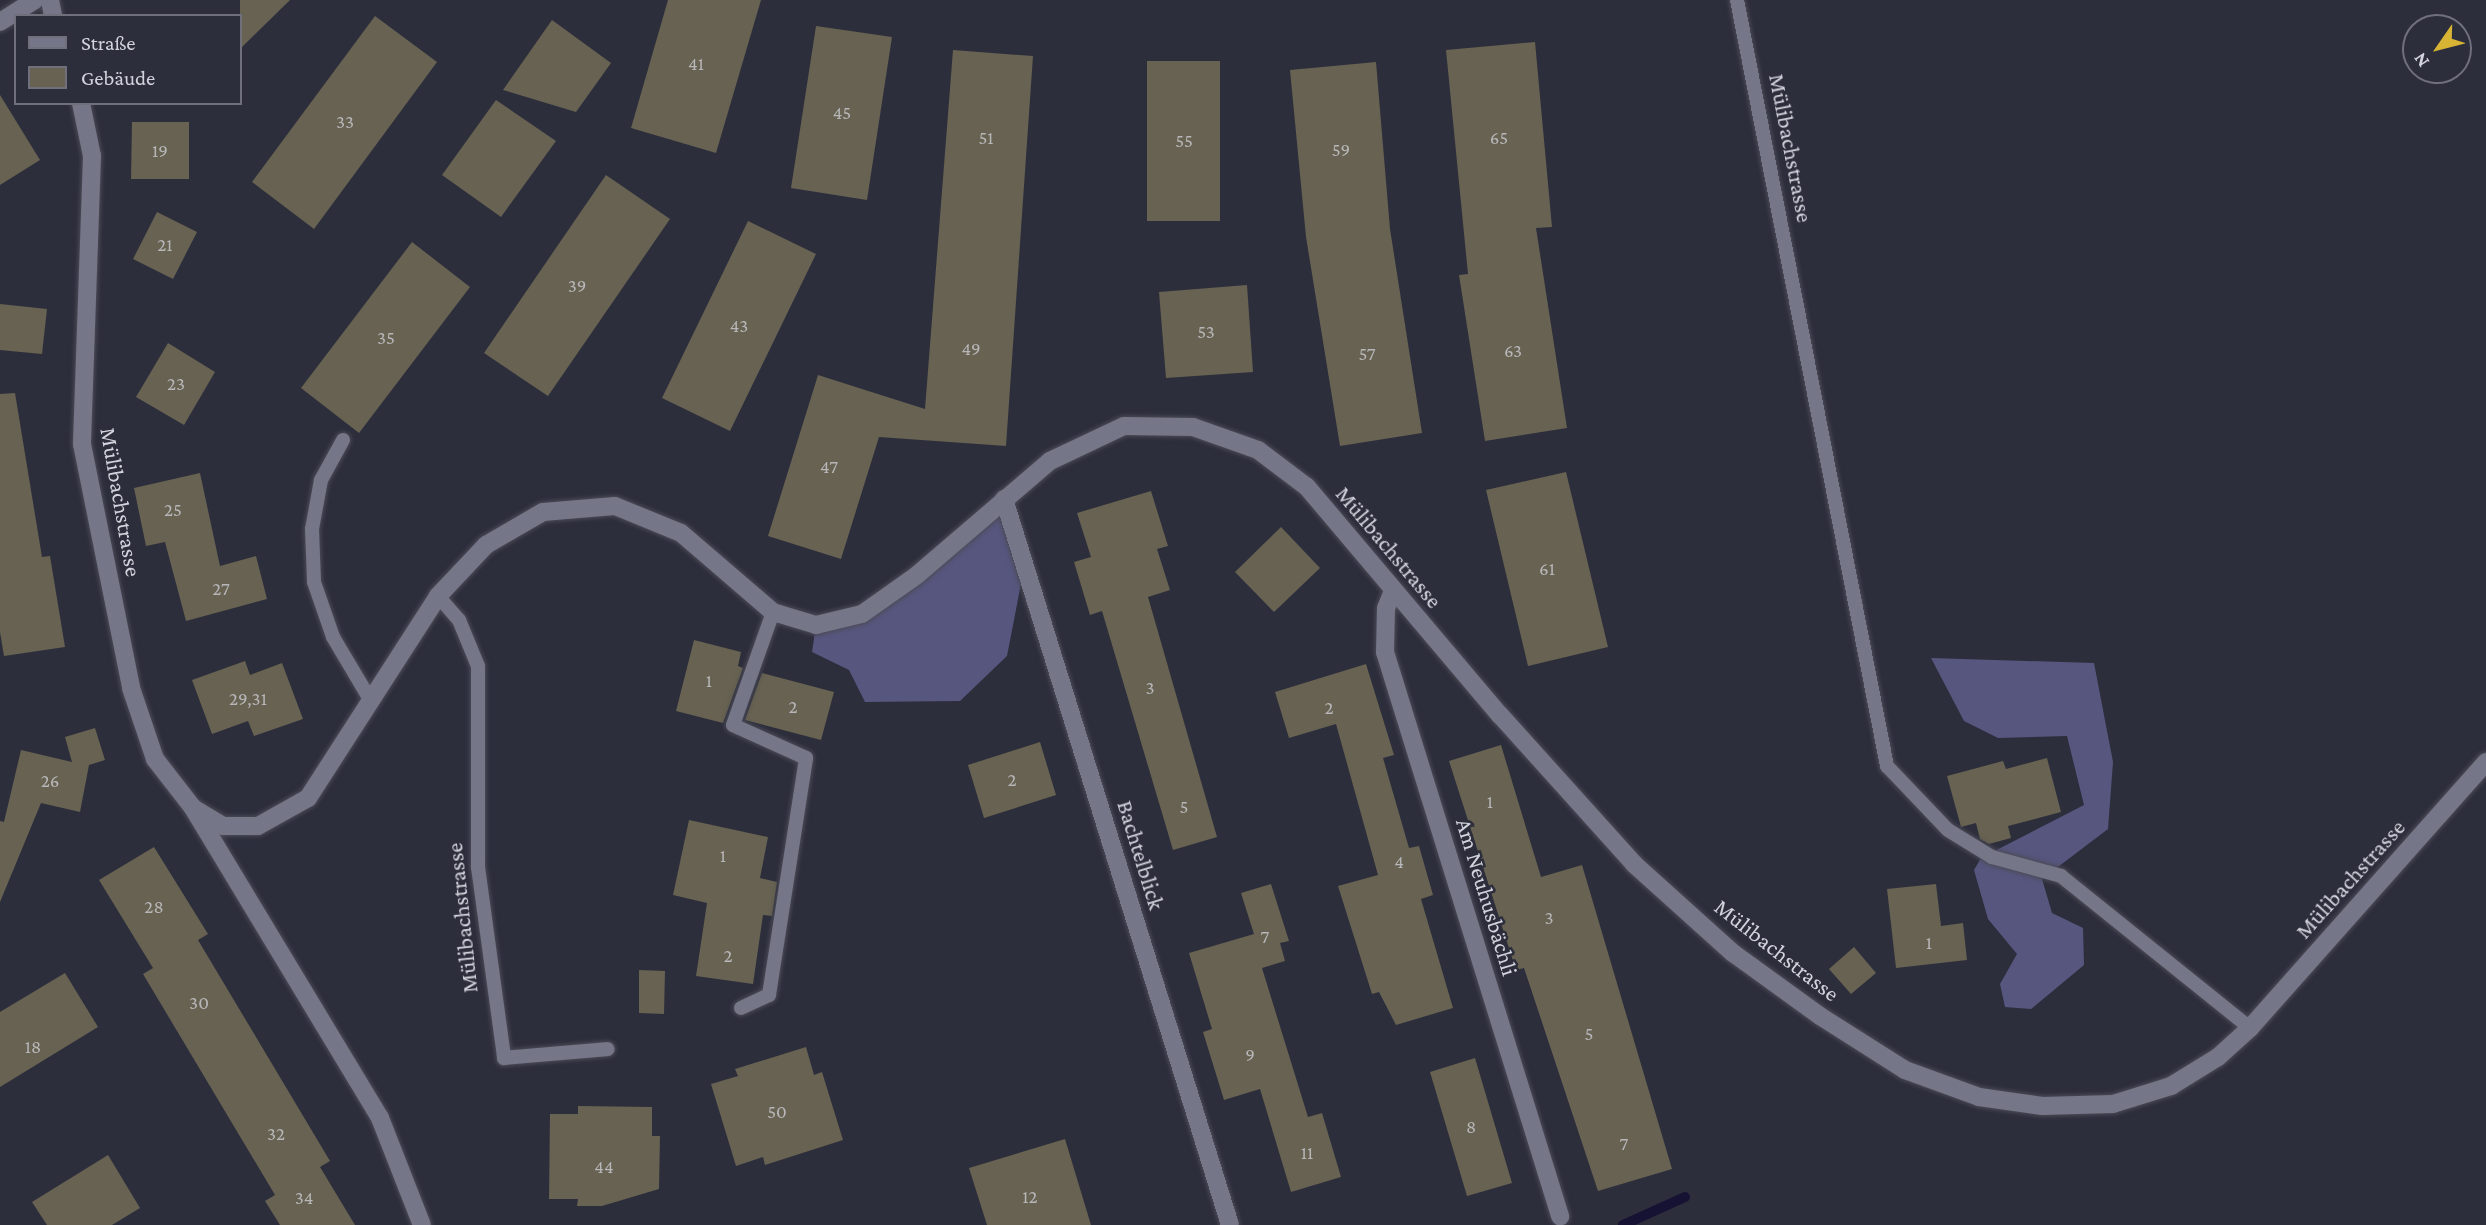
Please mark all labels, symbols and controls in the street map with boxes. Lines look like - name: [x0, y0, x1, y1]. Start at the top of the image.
- legend: [14, 14, 242, 105]
- north arrow: [2402, 14, 2472, 84]
- text: Straße: [81, 31, 135, 55]
- text: N: [2409, 49, 2433, 72]
- house number: 41: [688, 53, 704, 75]
- text: Gebäude: [81, 66, 155, 90]
- street label: Mülibachstrasse: [1763, 71, 1819, 225]
- house number: 45: [833, 102, 851, 124]
- house number: 33: [336, 111, 354, 133]
- house number: 51: [978, 127, 994, 149]
- house number: 65: [1490, 127, 1508, 149]
- house number: 55: [1175, 130, 1193, 152]
- house number: 59: [1332, 139, 1350, 161]
- house number: 19: [152, 140, 168, 162]
- house number: 21: [157, 234, 173, 256]
- house number: 39: [568, 275, 586, 297]
- house number: 43: [730, 315, 748, 337]
- house number: 53: [1197, 321, 1215, 343]
- house number: 35: [377, 327, 395, 349]
- house number: 49: [961, 338, 981, 360]
- house number: 63: [1504, 340, 1522, 362]
- house number: 57: [1358, 343, 1376, 365]
- house number: 23: [167, 373, 185, 395]
- street label: Mülibachstrasse: [94, 425, 148, 579]
- house number: 47: [820, 456, 838, 478]
- street label: Mülibachstrasse: [1330, 480, 1448, 614]
- house number: 25: [164, 499, 182, 521]
- house number: 61: [1539, 558, 1555, 580]
- house number: 27: [212, 578, 230, 600]
- house number: 1: [706, 670, 712, 692]
- house number: 3: [1145, 677, 1155, 699]
- house number: 29,31: [229, 688, 267, 710]
- house number: 2: [788, 696, 798, 718]
- house number: 2: [1324, 697, 1334, 719]
- house number: 2: [1007, 769, 1017, 791]
- house number: 26: [41, 770, 59, 792]
- house number: 1: [1487, 791, 1493, 813]
- house number: 5: [1180, 796, 1188, 818]
- street label: Bachtelblick: [1111, 797, 1171, 913]
- street label: Mülibachstrasse: [2289, 814, 2411, 944]
- street label: Am Neuhusbächli: [1450, 815, 1524, 979]
- street label: Mülibachstrasse: [440, 842, 484, 994]
- house number: 1: [720, 845, 726, 867]
- house number: 4: [1394, 851, 1404, 873]
- street label: Mülibachstrasse: [1709, 893, 1845, 1007]
- house number: 28: [144, 896, 164, 918]
- house number: 3: [1544, 907, 1554, 929]
- house number: 7: [1261, 926, 1269, 948]
- house number: 1: [1926, 932, 1932, 954]
- house number: 2: [723, 945, 733, 967]
- house number: 30: [189, 992, 209, 1014]
- house number: 5: [1585, 1023, 1593, 1045]
- house number: 18: [25, 1036, 41, 1058]
- house number: 9: [1245, 1044, 1255, 1066]
- house number: 50: [767, 1101, 787, 1123]
- house number: 8: [1466, 1116, 1476, 1138]
- house number: 32: [267, 1123, 285, 1145]
- house number: 7: [1620, 1133, 1628, 1155]
- house number: 11: [1301, 1142, 1313, 1164]
- house number: 44: [594, 1156, 614, 1178]
- house number: 12: [1022, 1186, 1038, 1208]
- house number: 34: [295, 1187, 313, 1209]

